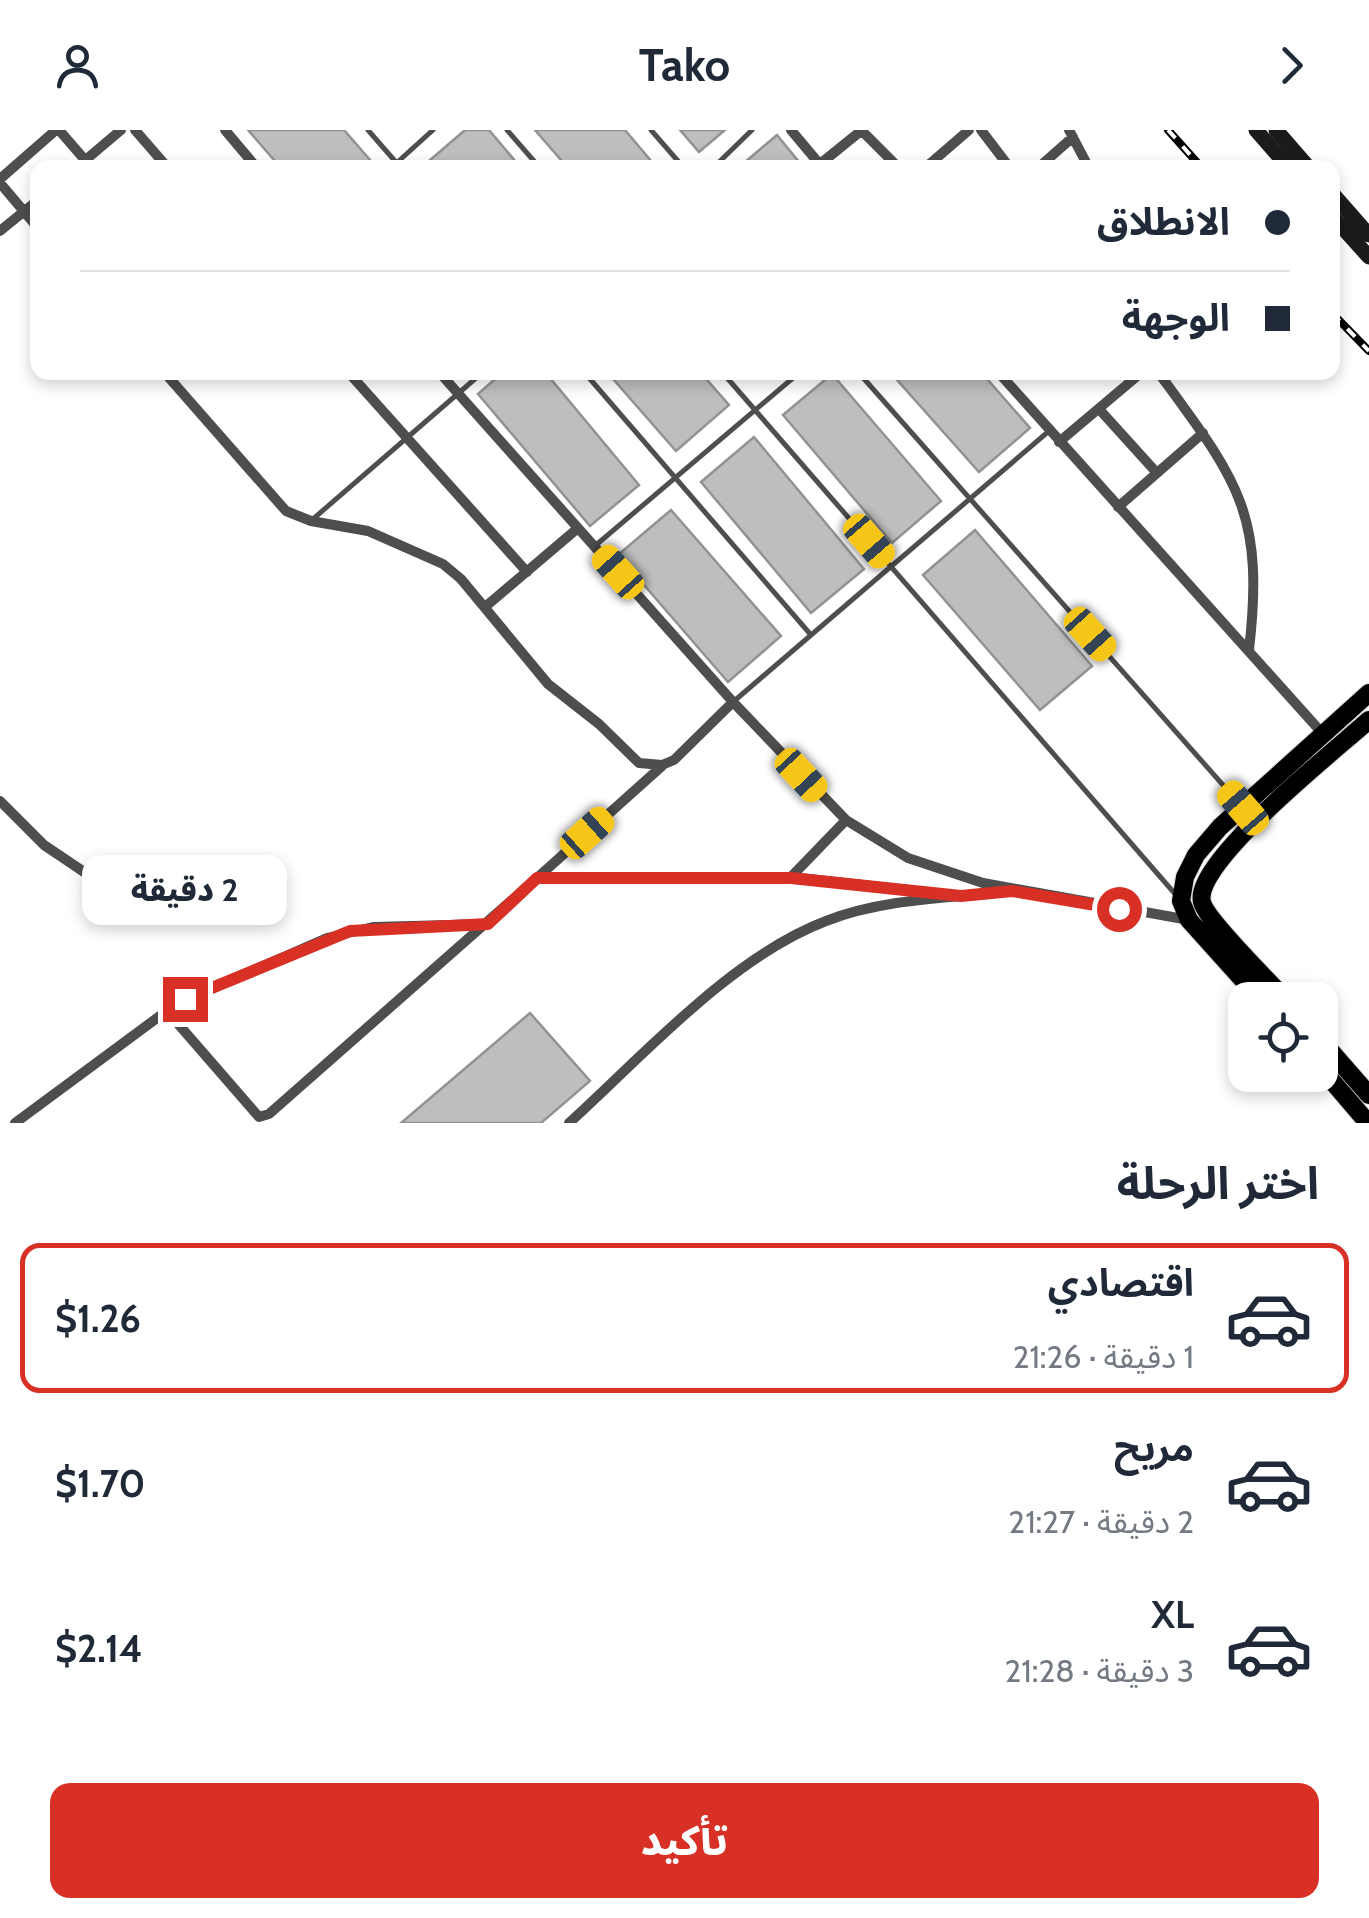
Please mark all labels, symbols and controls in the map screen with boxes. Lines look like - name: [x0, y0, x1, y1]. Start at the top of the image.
- icon: person: [50, 38, 105, 93]
- text: Tako: [639, 38, 730, 92]
- icon: forward: [1264, 38, 1319, 93]
- text: الانطلاق: [1097, 198, 1230, 245]
- text: الوجهة: [1122, 294, 1230, 341]
- car: [838, 509, 900, 573]
- car: [587, 540, 649, 604]
- car: [1059, 602, 1121, 666]
- car: [770, 743, 832, 807]
- car: [1212, 776, 1274, 840]
- car: [555, 802, 619, 864]
- callout: 2 دقيقة: [82, 854, 288, 924]
- text: 2 دقيقة: [131, 870, 238, 909]
- route start: [1097, 887, 1142, 932]
- route end: [163, 977, 208, 1022]
- map controls: [1228, 982, 1338, 1092]
- button: locate: [1228, 982, 1338, 1092]
- text: اختر الرحلة: [1117, 1156, 1319, 1210]
- text: اقتصادي: [1048, 1259, 1194, 1306]
- icon: car: [1224, 1273, 1314, 1363]
- text: $1.26: [55, 1295, 141, 1342]
- text: 1 دقيقة · 21:26: [1013, 1337, 1194, 1376]
- text: مريح: [1114, 1424, 1194, 1471]
- icon: car: [1224, 1438, 1314, 1528]
- text: $1.70: [55, 1460, 145, 1507]
- text: 2 دقيقة · 21:27: [1008, 1502, 1194, 1541]
- text: XL: [1151, 1591, 1194, 1638]
- icon: car: [1224, 1603, 1314, 1693]
- text: $2.14: [55, 1625, 143, 1672]
- text: 3 دقيقة · 21:28: [1005, 1651, 1194, 1690]
- button: تأكيد: [50, 1783, 1319, 1898]

